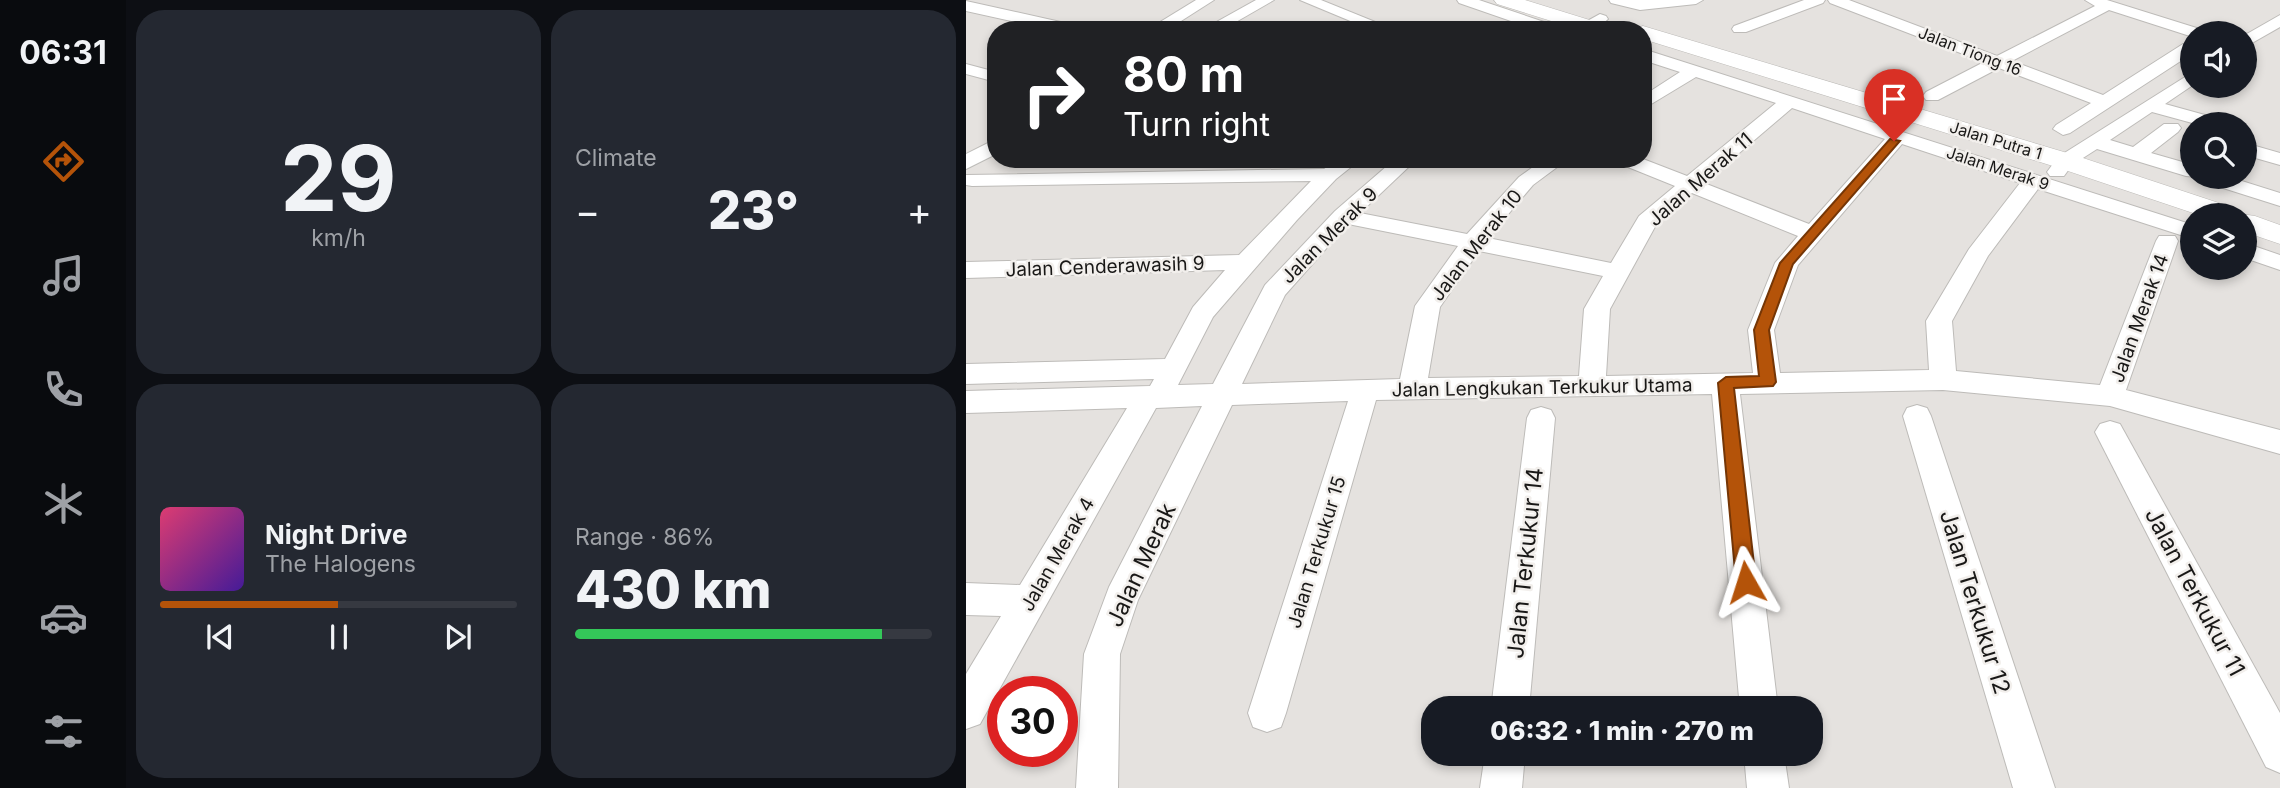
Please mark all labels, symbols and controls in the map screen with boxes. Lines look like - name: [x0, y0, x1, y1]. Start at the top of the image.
- map controls: [2180, 21, 2257, 280]
- button: sound: [2180, 21, 2257, 98]
- street label: Jalan Tiong 16: [1916, 22, 2024, 80]
- text: 06:31: [19, 33, 107, 72]
- text: 80 m: [1123, 45, 1244, 104]
- icon: right: [1008, 49, 1099, 140]
- pin: [1864, 69, 1924, 141]
- icon: arrive: [1875, 80, 1913, 118]
- text: Turn right: [1123, 105, 1270, 144]
- button: search: [2180, 112, 2257, 189]
- street label: Jalan Putra 1: [1947, 116, 2045, 164]
- text: 29: [280, 123, 397, 233]
- street label: Jalan Merak 11: [1643, 128, 1757, 231]
- icon: directions: [39, 137, 88, 186]
- street label: Jalan Merak 9: [1944, 142, 2052, 194]
- text: Climate: [575, 144, 657, 172]
- text: 23°: [708, 179, 799, 242]
- street label: Jalan Merak 9: [1276, 182, 1382, 288]
- street label: Jalan Merak 10: [1426, 185, 1527, 306]
- text: −: [575, 188, 600, 234]
- text: +: [907, 188, 932, 234]
- button: layers: [2180, 203, 2257, 280]
- text: km/h: [311, 224, 366, 252]
- icon: music: [39, 251, 88, 300]
- street label: Jalan Merak 14: [2106, 251, 2173, 386]
- street label: Jalan Cenderawasih 9: [1005, 252, 1205, 281]
- icon: phone: [39, 365, 88, 414]
- street label: Jalan Lengkukan Terkukur Utama: [1391, 373, 1693, 402]
- street label: Jalan Terkukur 14: [1501, 466, 1549, 660]
- street label: Jalan Terkukur 15: [1282, 473, 1351, 631]
- icon: climate: [39, 479, 88, 528]
- street label: Jalan Merak 4: [1016, 493, 1099, 615]
- street label: Jalan Merak: [1100, 498, 1182, 631]
- street label: Jalan Terkukur 11: [2139, 503, 2251, 681]
- street label: Jalan Terkukur 12: [1934, 507, 2016, 697]
- text: Night Drive: [265, 519, 407, 550]
- text: Range · 86%: [575, 523, 714, 551]
- position arrow: [1709, 545, 1783, 619]
- text: The Halogens: [265, 550, 416, 578]
- text: 430 km: [575, 558, 771, 621]
- icon: car: [39, 593, 88, 642]
- icon: previous: [201, 618, 239, 656]
- icon: pause: [320, 618, 358, 656]
- icon: next: [439, 618, 477, 656]
- speed limit sign: 30: [987, 676, 1078, 767]
- icon: filters: [39, 707, 88, 756]
- text: 06:32 · 1 min · 270 m: [1490, 715, 1754, 746]

